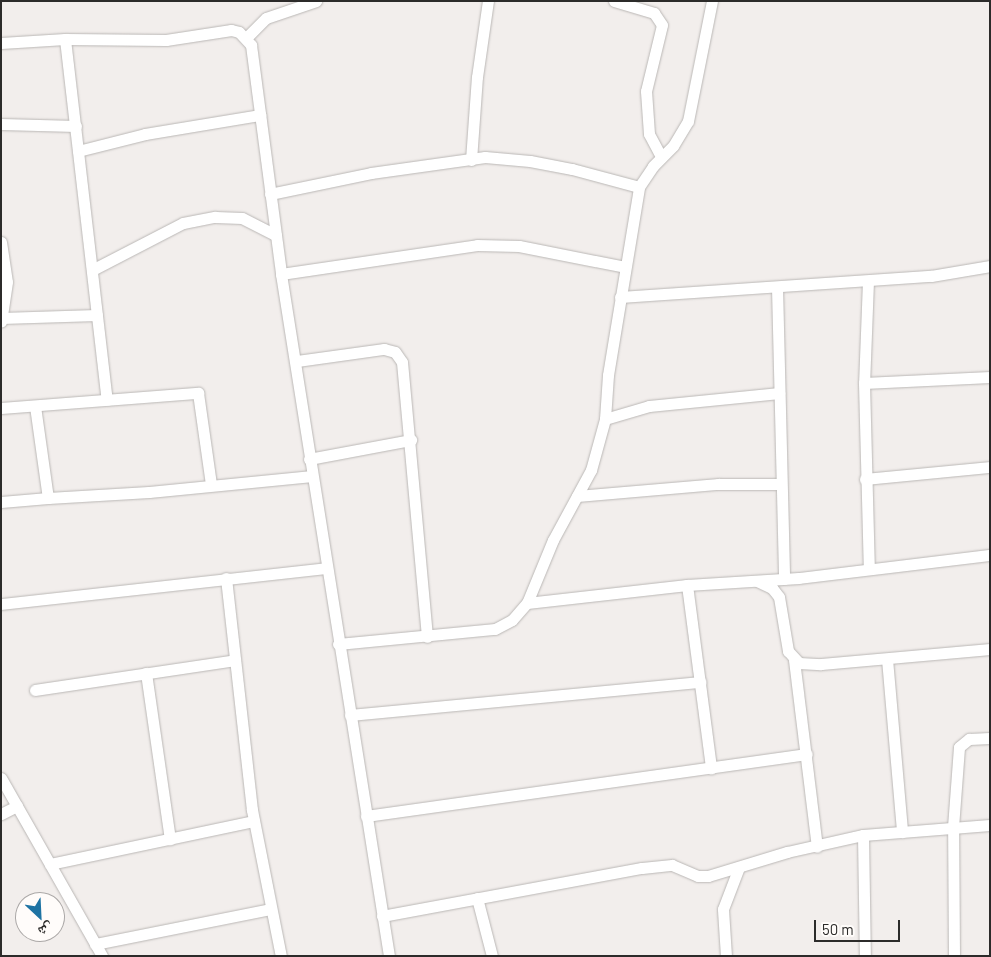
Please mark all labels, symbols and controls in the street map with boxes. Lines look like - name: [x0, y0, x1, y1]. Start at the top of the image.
- north arrow: [15, 892, 65, 942]
- scale bar: [816, 910, 902, 942]
- text: ش: [36, 919, 56, 941]
- text: 50 m: [822, 920, 854, 938]

